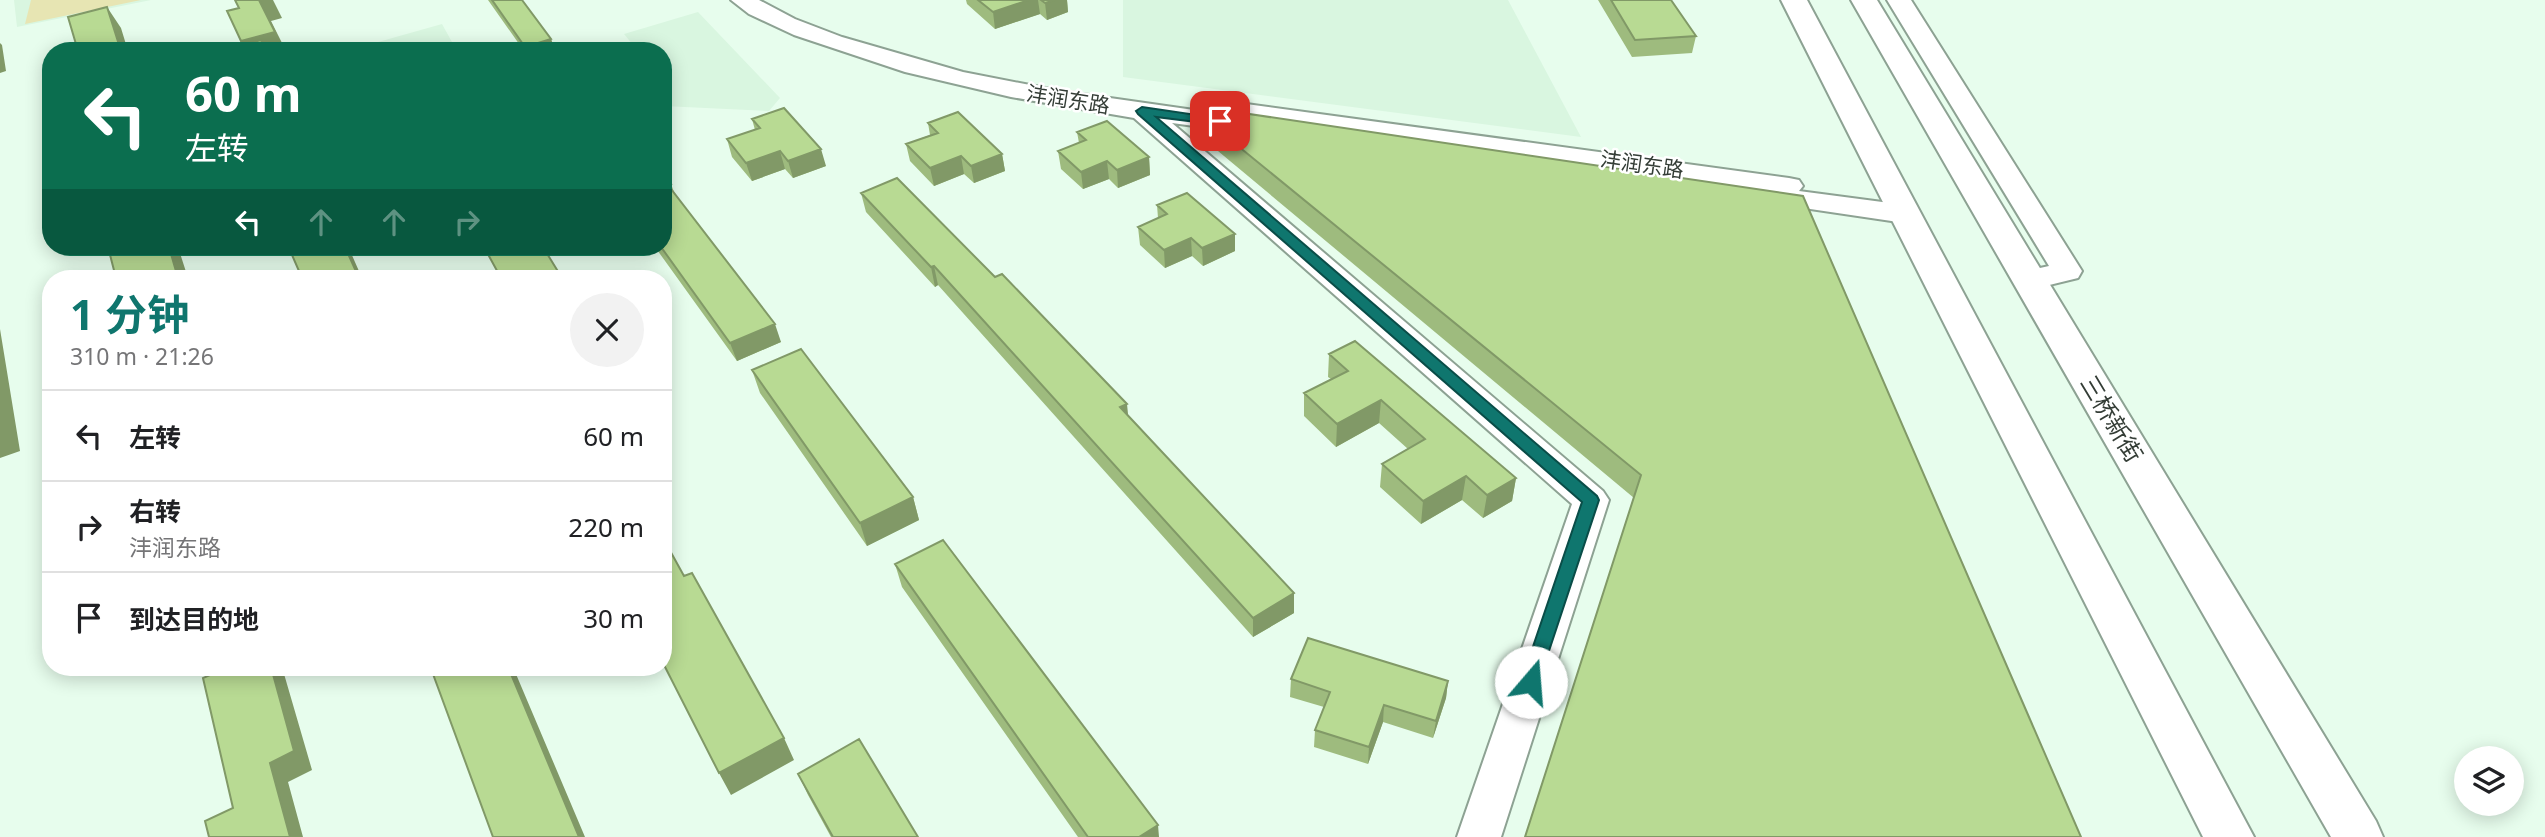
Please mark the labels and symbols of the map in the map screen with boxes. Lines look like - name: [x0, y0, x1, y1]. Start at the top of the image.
- street label: 沣润东路: [1024, 79, 1112, 119]
- pin: [1190, 91, 1250, 151]
- street label: 沣润东路: [1599, 144, 1686, 184]
- street label: 三桥新街: [2073, 369, 2151, 468]
- position arrow: [1494, 645, 1568, 719]

